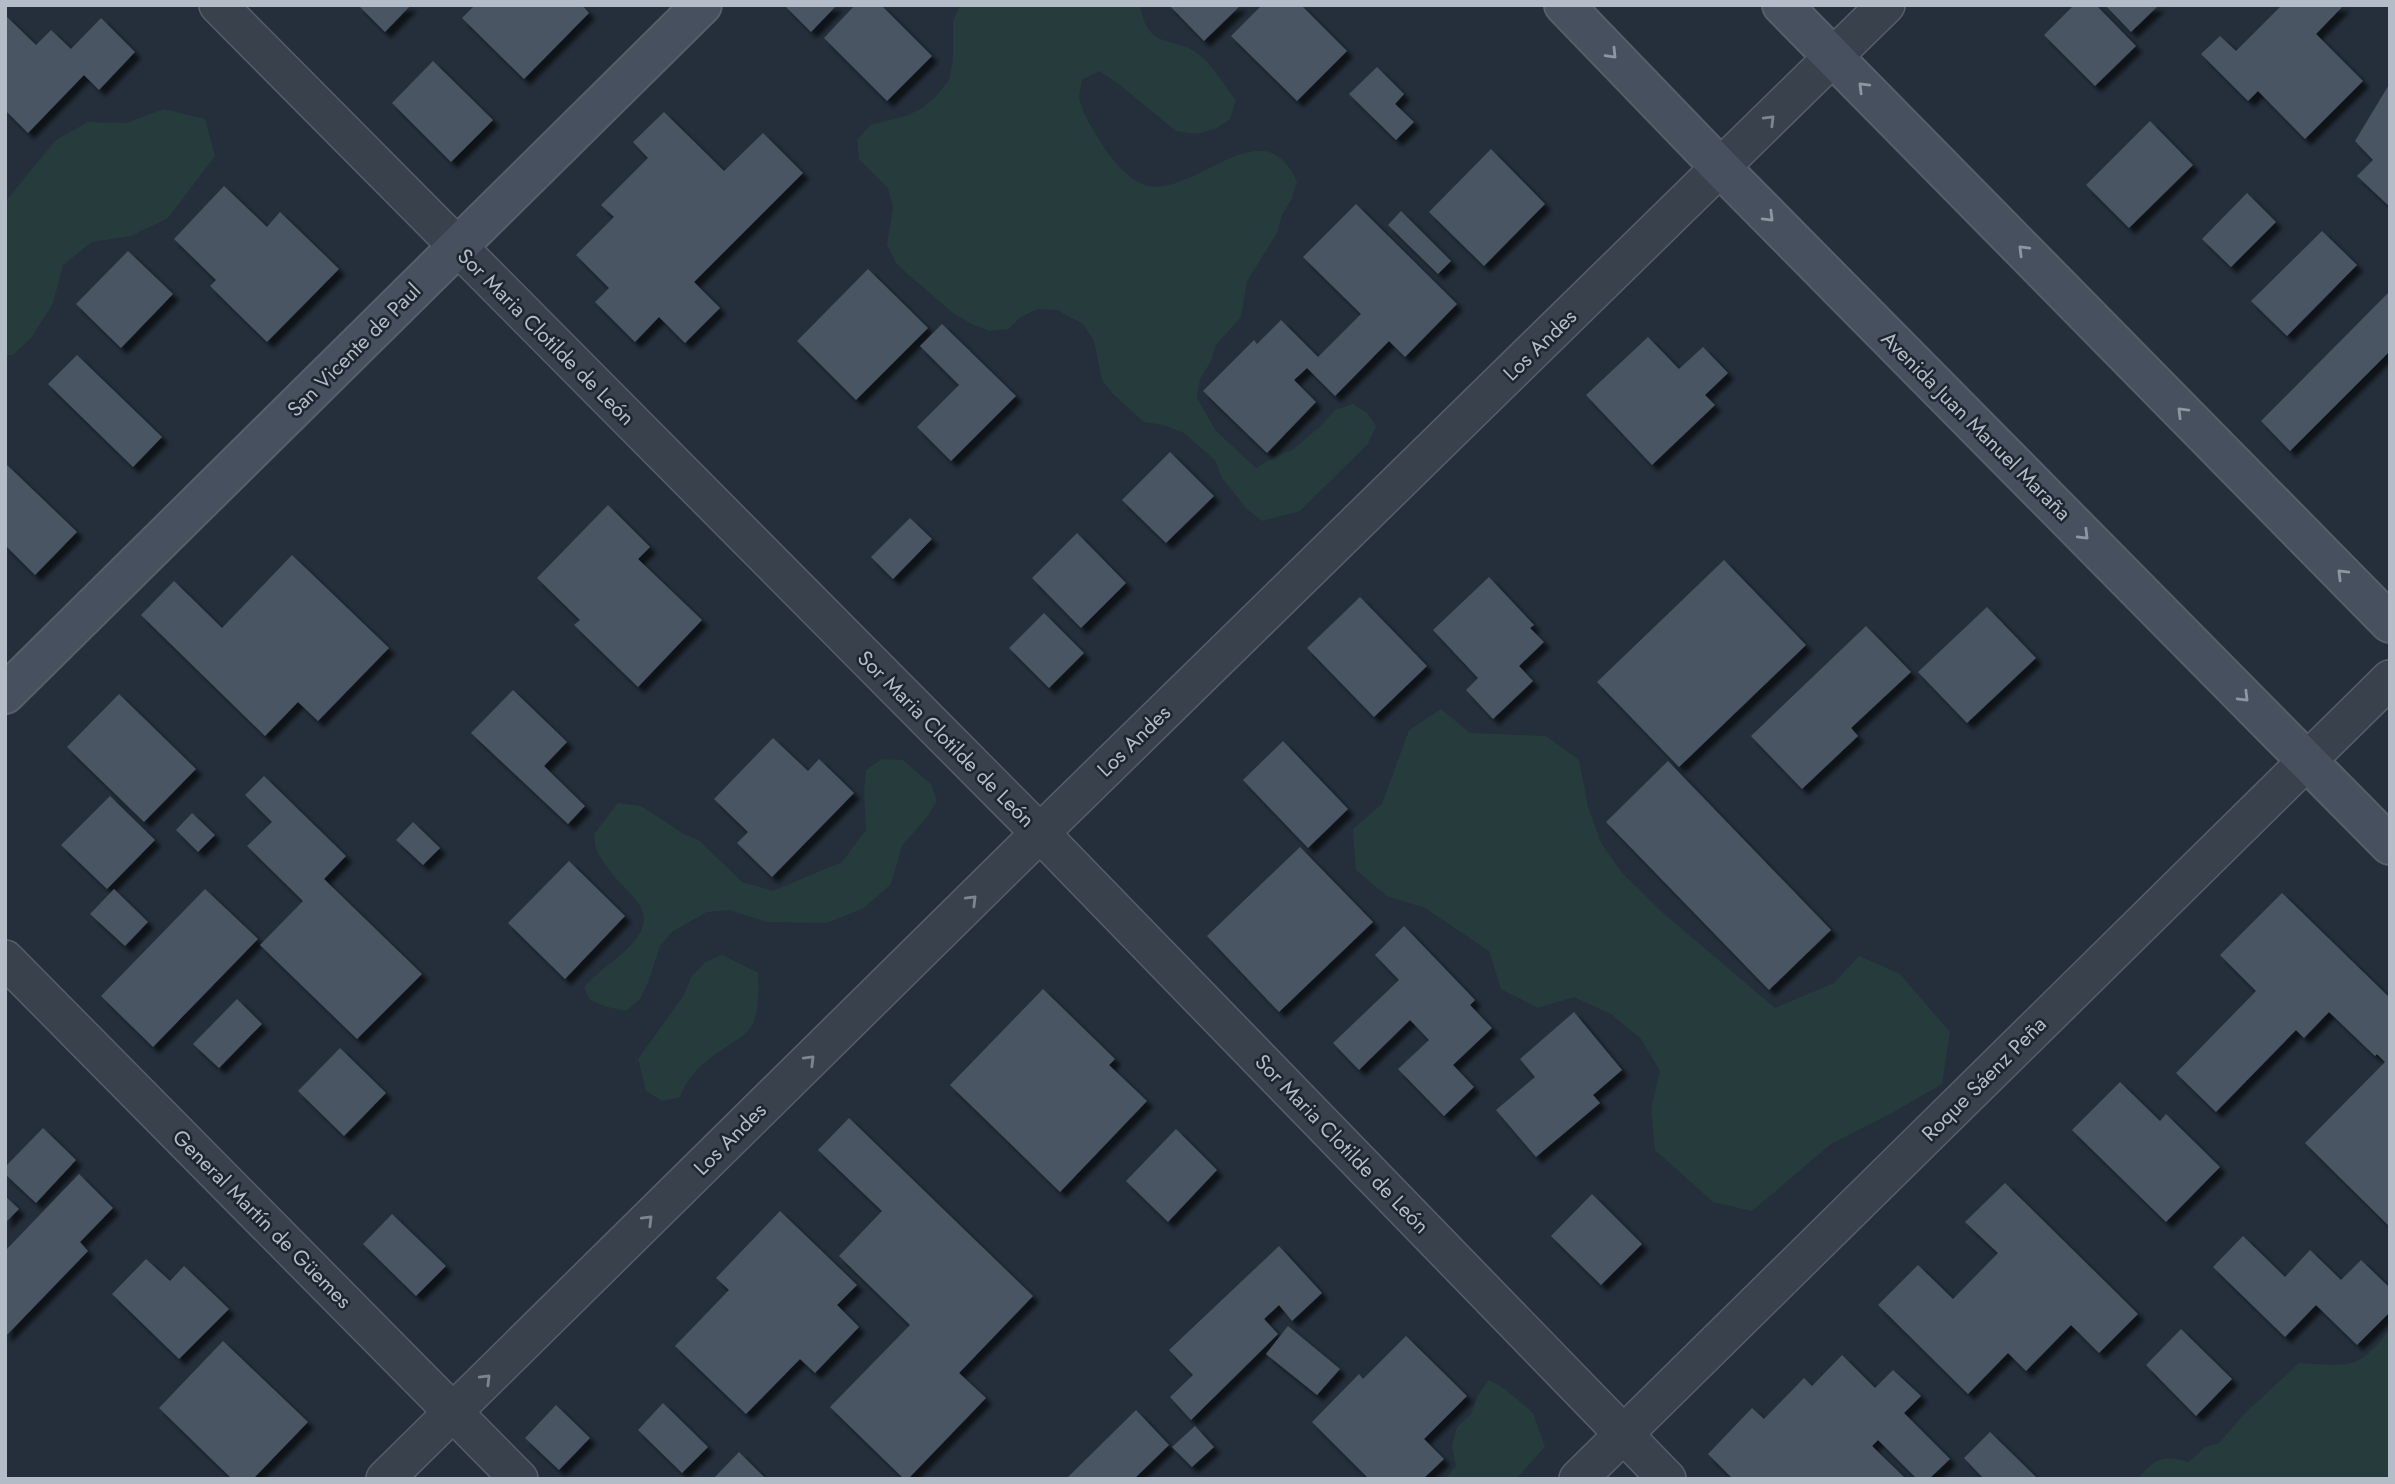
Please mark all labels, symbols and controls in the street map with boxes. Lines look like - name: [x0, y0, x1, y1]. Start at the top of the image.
- one-way arrow: [1603, 46, 1616, 59]
- one-way arrow: [1859, 83, 1872, 96]
- one-way arrow: [1761, 116, 1774, 129]
- one-way arrow: [1761, 208, 1774, 221]
- street label: Sor Maria Clotilde de León: [451, 242, 641, 432]
- one-way arrow: [2018, 245, 2031, 258]
- street label: San Vicente de Paul: [280, 276, 428, 424]
- street label: Los Andes: [1497, 302, 1583, 388]
- street label: Avenida Juan Manuel Maraña: [1874, 324, 2078, 528]
- one-way arrow: [2178, 407, 2191, 420]
- one-way arrow: [2076, 527, 2089, 540]
- one-way arrow: [2337, 569, 2350, 582]
- street label: Sor Maria Clotilde de León: [851, 644, 1041, 834]
- one-way arrow: [2236, 689, 2249, 702]
- street label: Los Andes: [1091, 698, 1177, 784]
- one-way arrow: [964, 895, 977, 908]
- street label: Roque Sáenz Peña: [1915, 1010, 2053, 1148]
- street label: Sor Maria Clotilde de León: [1248, 1047, 1436, 1241]
- one-way arrow: [802, 1055, 815, 1068]
- street label: Los Andes: [687, 1096, 773, 1182]
- street label: General Martín de Güemes: [166, 1123, 358, 1315]
- one-way arrow: [640, 1215, 653, 1228]
- one-way arrow: [478, 1375, 491, 1388]

